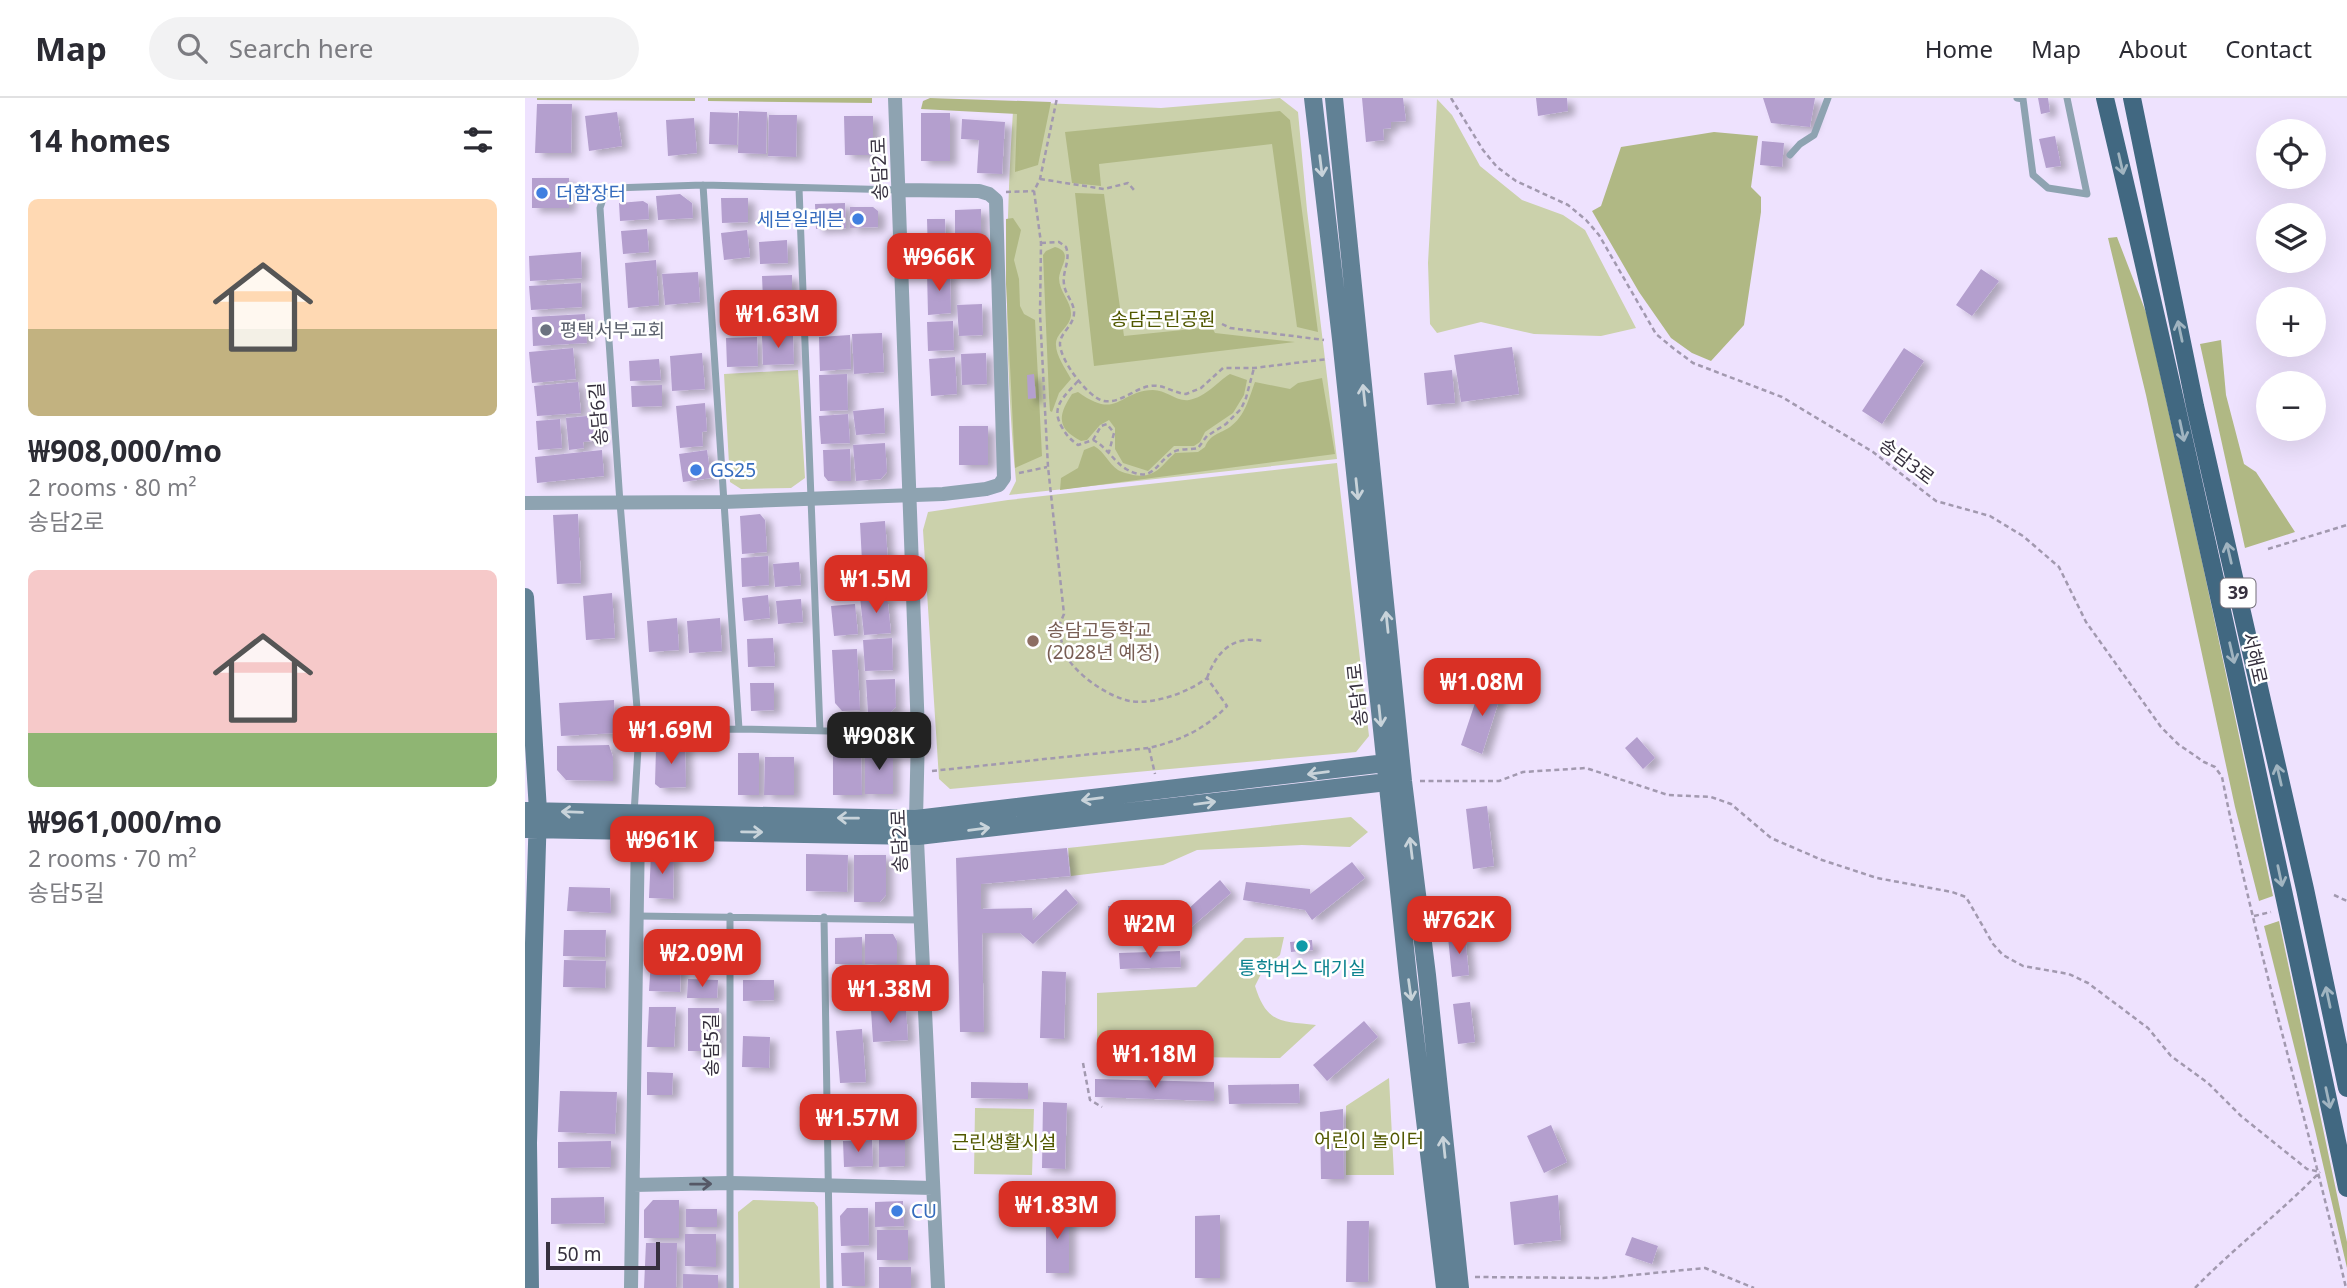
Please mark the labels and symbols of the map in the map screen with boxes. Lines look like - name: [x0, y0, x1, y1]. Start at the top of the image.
- street label: 송담2로: [865, 137, 893, 201]
- one-way arrow: [2115, 152, 2128, 175]
- one-way arrow: [1315, 154, 1328, 177]
- place label: 더함장터: [556, 180, 626, 206]
- marker: 더함장터: [534, 185, 550, 201]
- place label: 세븐일레븐: [757, 206, 844, 232]
- marker: 세븐일레븐: [850, 211, 866, 227]
- pin: ₩966K: [890, 234, 988, 293]
- pin: ₩1.63M: [721, 290, 835, 350]
- park label: 송담근린공원: [1111, 306, 1215, 332]
- place label: 평택서부교회: [560, 317, 665, 343]
- one-way arrow: [2173, 320, 2187, 343]
- marker: 평택서부교회: [538, 322, 554, 338]
- street label: 송담6길: [583, 382, 613, 446]
- one-way arrow: [1358, 385, 1371, 407]
- one-way arrow: [2176, 419, 2190, 442]
- street label: 송담3로: [1874, 432, 1940, 490]
- place label: GS25: [710, 457, 756, 483]
- marker: GS25: [688, 462, 704, 478]
- one-way arrow: [1351, 478, 1364, 500]
- one-way arrow: [2222, 542, 2235, 565]
- pin: ₩1.5M: [827, 556, 925, 615]
- road number: 39: [2221, 578, 2255, 607]
- one-way arrow: [1380, 611, 1393, 634]
- place label: 송담고등학교 (2028년 예정): [1047, 617, 1159, 665]
- street label: 서해로: [2236, 630, 2274, 686]
- marker: 송담고등학교 (2028년 예정): [1025, 633, 1041, 649]
- one-way arrow: [2226, 642, 2239, 664]
- pin: ₩1.08M: [1425, 658, 1539, 718]
- street label: 송담1로: [1341, 662, 1373, 728]
- one-way arrow: [1374, 704, 1387, 726]
- pin: ₩1.69M: [614, 706, 728, 766]
- pin: ₩908K: [830, 712, 928, 772]
- one-way arrow: [2272, 764, 2286, 787]
- one-way arrow: [1307, 767, 1329, 780]
- one-way arrow: [1081, 793, 1104, 806]
- one-way arrow: [1193, 797, 1216, 810]
- one-way arrow: [561, 805, 584, 819]
- street label: 송담2로: [885, 809, 913, 873]
- one-way arrow: [837, 811, 860, 825]
- pin: ₩961K: [613, 816, 711, 876]
- one-way arrow: [967, 823, 990, 836]
- one-way arrow: [740, 826, 763, 839]
- one-way arrow: [1405, 837, 1418, 860]
- one-way arrow: [2274, 864, 2288, 887]
- pin: ₩762K: [1410, 896, 1508, 956]
- pin: ₩2M: [1116, 900, 1184, 960]
- pin: ₩2.09M: [645, 930, 759, 989]
- marker: 통학버스 대기실: [1294, 938, 1310, 954]
- place label: 통학버스 대기실: [1238, 955, 1366, 981]
- pin: ₩1.38M: [833, 965, 947, 1025]
- one-way arrow: [1404, 979, 1417, 1001]
- one-way arrow: [2320, 986, 2334, 1009]
- street label: 송담5길: [698, 1013, 724, 1077]
- pin: ₩1.18M: [1098, 1030, 1212, 1090]
- one-way arrow: [2321, 1086, 2335, 1109]
- pin: ₩1.57M: [801, 1094, 915, 1154]
- park label: 어린이 놀이터: [1314, 1127, 1424, 1153]
- park label: 근린생활시설: [952, 1129, 1056, 1155]
- one-way arrow: [1437, 1136, 1450, 1159]
- one-way arrow: [689, 1177, 712, 1191]
- pin: ₩1.83M: [1000, 1182, 1114, 1241]
- place label: CU: [911, 1198, 937, 1224]
- marker: CU: [889, 1203, 905, 1219]
- scale bar: [546, 1239, 660, 1271]

